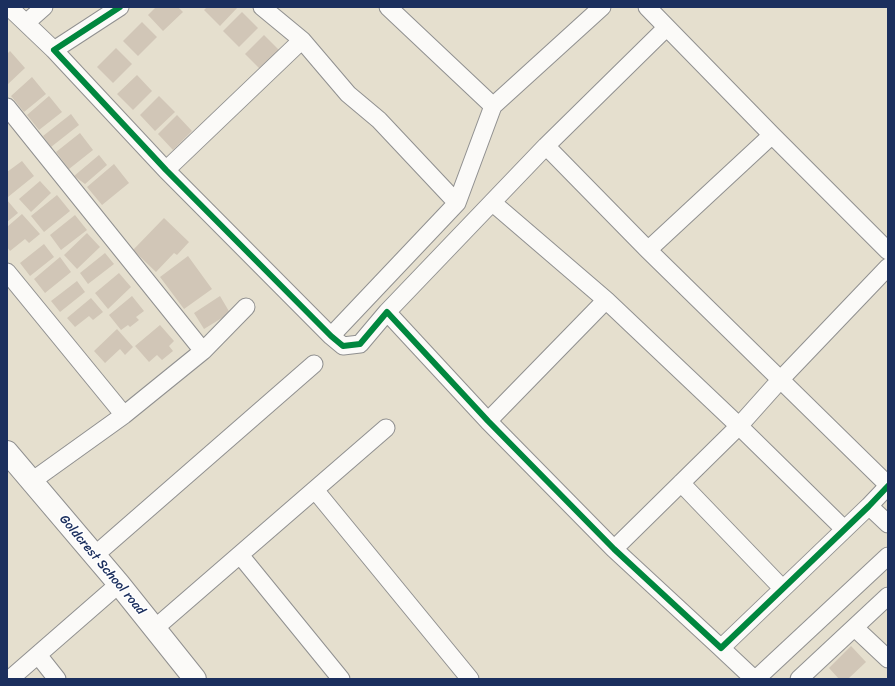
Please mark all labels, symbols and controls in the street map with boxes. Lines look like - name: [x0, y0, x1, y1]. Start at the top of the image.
- street label: Goldcrest School road: [56, 512, 148, 618]

